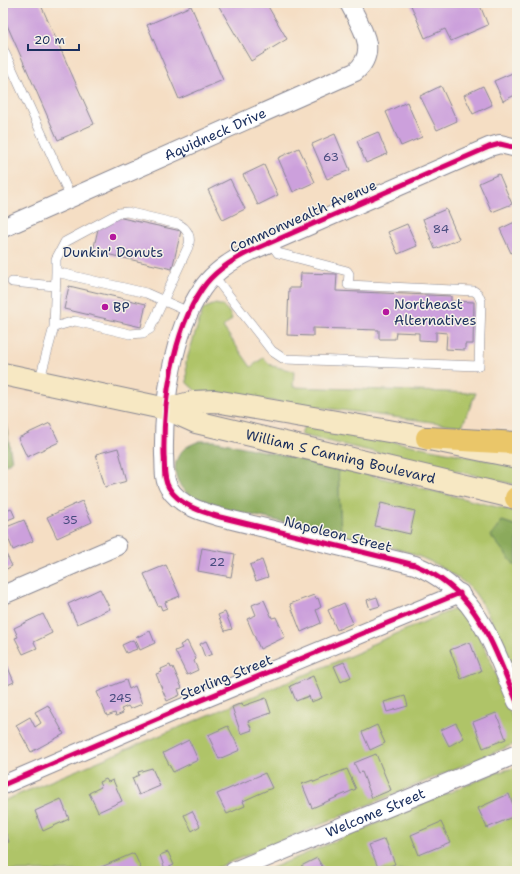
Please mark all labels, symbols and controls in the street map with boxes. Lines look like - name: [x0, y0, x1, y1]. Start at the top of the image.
- scale bar: [28, 26, 79, 52]
- text: 20 m: [34, 32, 65, 48]
- street label: Aquidneck Drive: [161, 104, 269, 164]
- house number: 63: [323, 149, 339, 165]
- street label: Commonwealth Avenue: [227, 175, 379, 257]
- house number: 84: [433, 221, 449, 237]
- marker: Dunkin' Donuts: [108, 232, 118, 242]
- place label: Dunkin' Donuts: [63, 243, 163, 261]
- place label: Northeast Alternatives: [394, 295, 476, 329]
- place label: BP: [113, 298, 130, 316]
- marker: BP: [100, 302, 110, 312]
- marker: Northeast Alternatives: [381, 307, 391, 317]
- street label: William S Canning Boulevard: [244, 425, 437, 487]
- house number: 35: [62, 512, 78, 528]
- street label: Napoleon Street: [282, 512, 394, 556]
- house number: 22: [209, 554, 225, 570]
- street label: Sterling Street: [177, 650, 275, 704]
- house number: 245: [108, 690, 132, 706]
- street label: Welcome Street: [323, 784, 428, 841]

